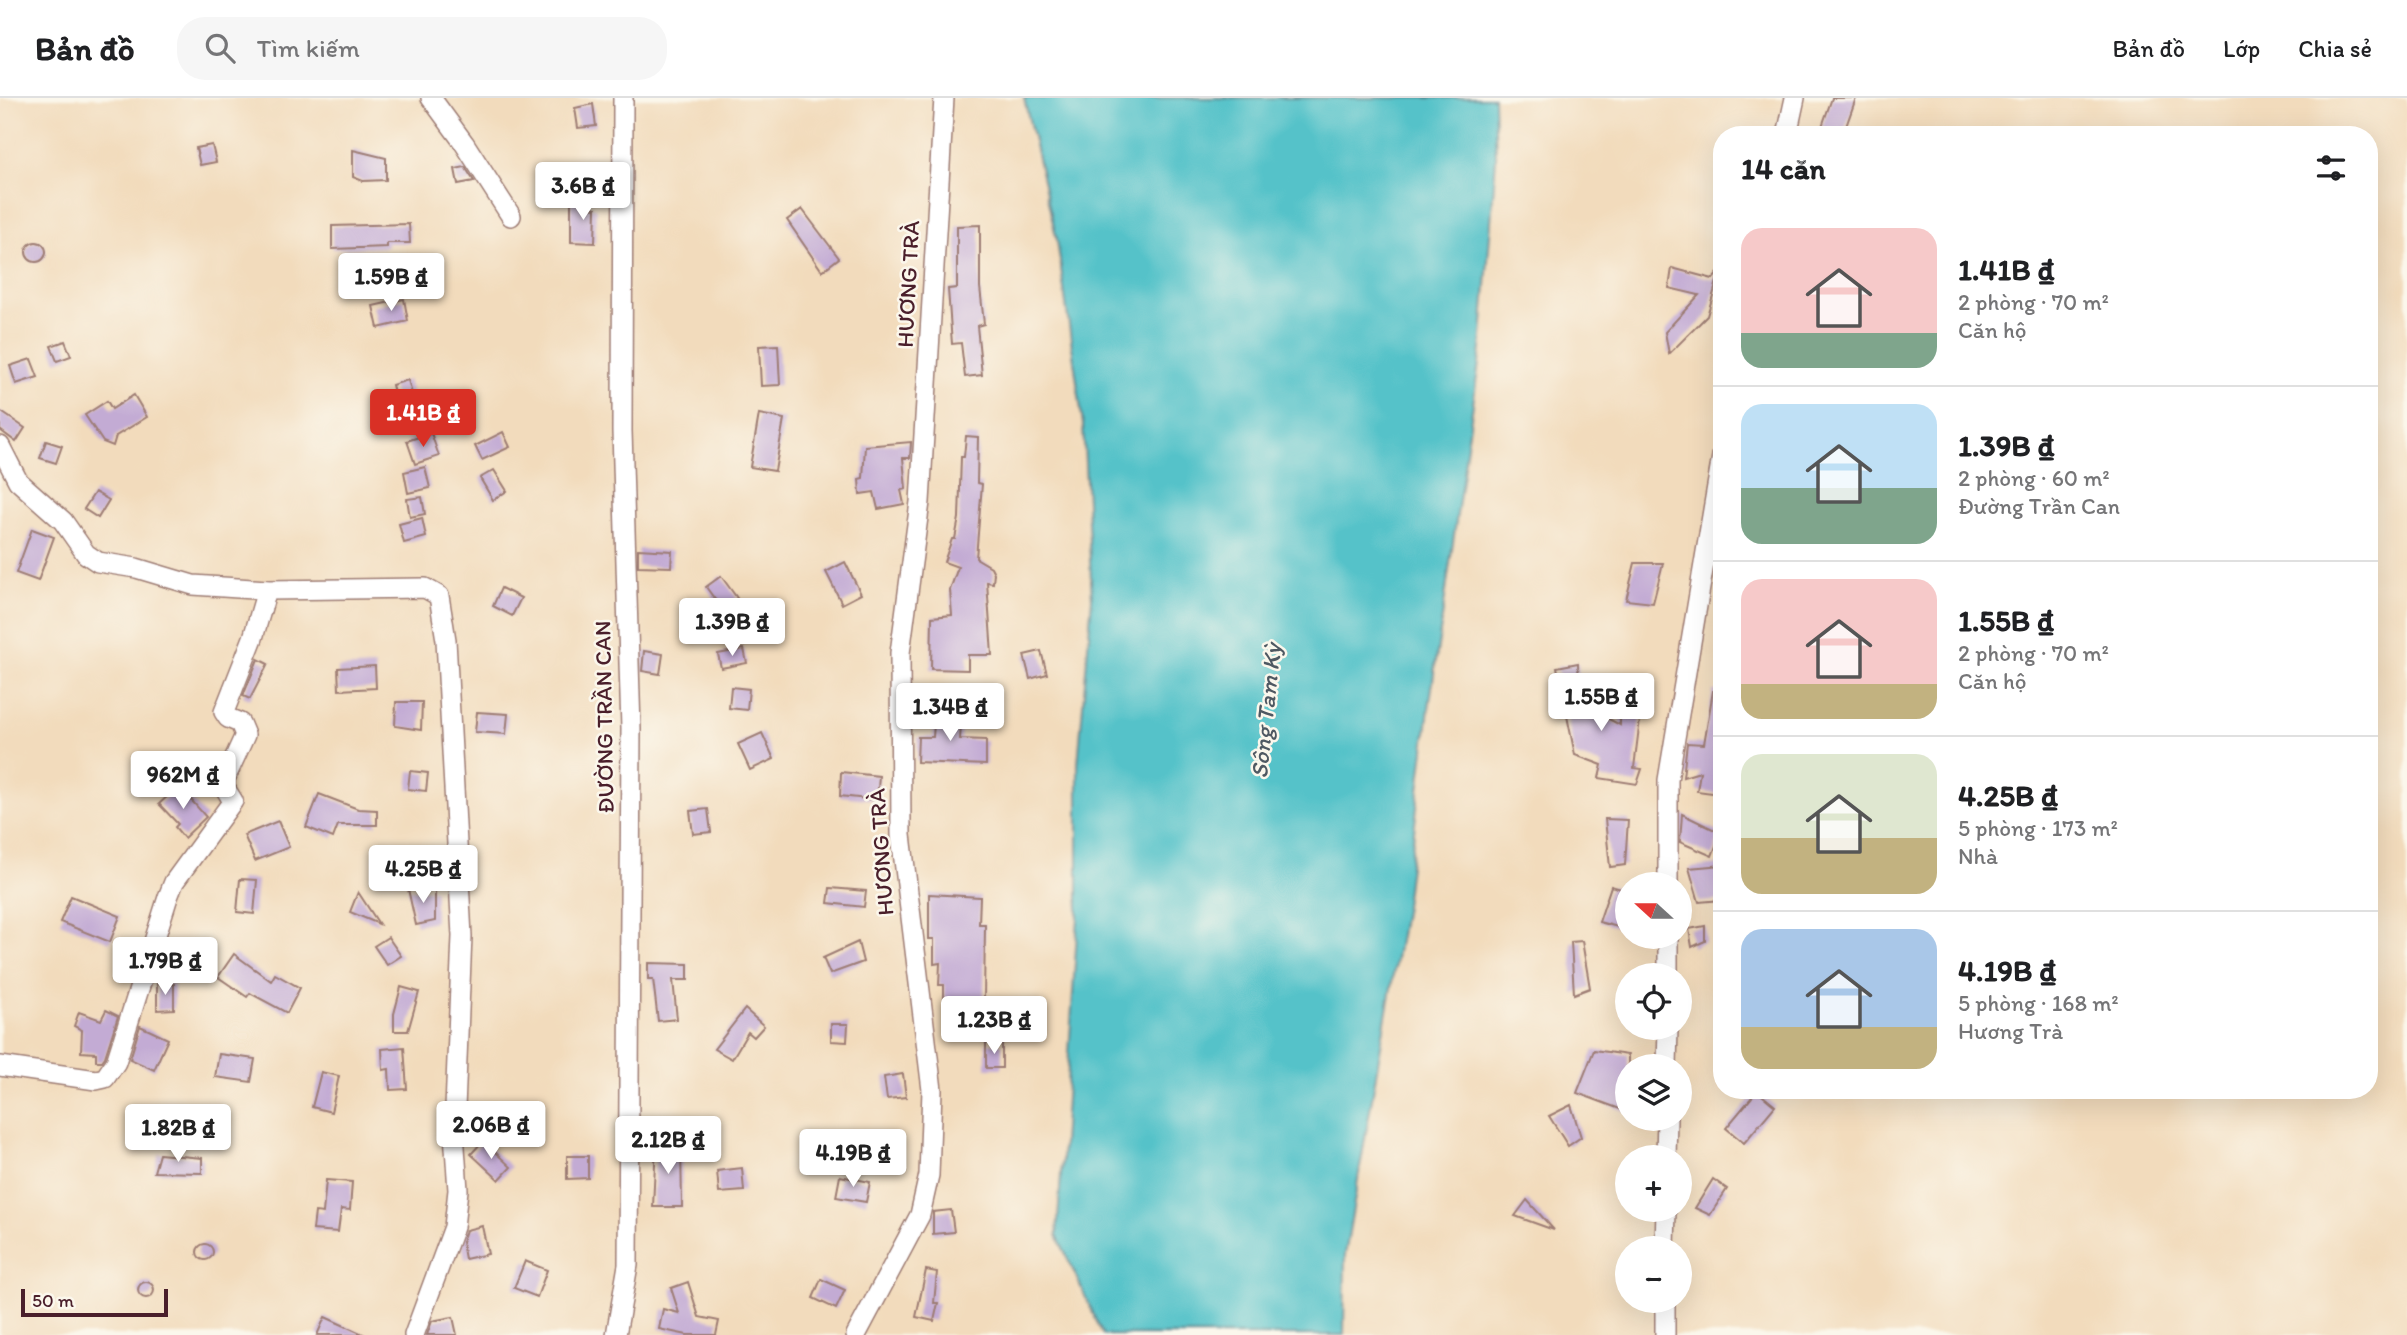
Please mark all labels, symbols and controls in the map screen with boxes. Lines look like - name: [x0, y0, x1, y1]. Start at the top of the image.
- search box: [177, 17, 667, 80]
- text: Bản đồ: [35, 29, 135, 68]
- icon: search: [201, 29, 239, 67]
- text: Tìm kiếm: [257, 32, 360, 64]
- text: Bản đồ: [2112, 34, 2185, 63]
- text: Lớp: [2223, 34, 2260, 63]
- text: Chia sẻ: [2298, 34, 2372, 63]
- icon: filters: [2312, 149, 2350, 187]
- text: 14 căn: [1741, 150, 1825, 187]
- pin: 3.6B ₫: [526, 162, 640, 222]
- text: 3.6B ₫: [551, 171, 615, 199]
- street label: HƯƠNG TRÀ: [891, 219, 925, 348]
- text: 1.41B ₫: [1958, 251, 2054, 288]
- pin: 1.59B ₫: [326, 254, 456, 313]
- icon: home: [1797, 256, 1881, 340]
- text: 1.59B ₫: [354, 262, 428, 290]
- text: 2 phòng · 70 m²: [1958, 288, 2109, 316]
- text: Căn hộ: [1958, 316, 2026, 344]
- pin: 1.41B ₫: [358, 390, 488, 449]
- text: 1.41B ₫: [386, 398, 460, 426]
- text: 1.39B ₫: [1958, 427, 2054, 464]
- icon: home: [1797, 432, 1881, 516]
- text: 2 phòng · 60 m²: [1958, 464, 2110, 492]
- text: Đường Trần Can: [1958, 492, 2120, 520]
- pin: 1.39B ₫: [667, 598, 797, 658]
- text: 1.55B ₫: [1958, 602, 2054, 639]
- text: 1.39B ₫: [695, 607, 769, 635]
- icon: home: [1797, 607, 1881, 691]
- street label: ĐƯỜNG TRẦN CAN: [588, 620, 620, 814]
- text: 2 phòng · 70 m²: [1958, 639, 2109, 667]
- water label: Sông Tam Kỳ: [1244, 640, 1287, 780]
- text: Căn hộ: [1958, 667, 2026, 695]
- pin: 1.55B ₫: [1536, 674, 1666, 733]
- text: 1.55B ₫: [1564, 682, 1638, 710]
- pin: 1.34B ₫: [885, 684, 1015, 743]
- text: 1.34B ₫: [912, 692, 988, 720]
- pin: 962M ₫: [126, 752, 240, 811]
- text: 962M ₫: [147, 760, 219, 788]
- text: 4.25B ₫: [1958, 777, 2058, 814]
- icon: home: [1797, 782, 1881, 866]
- street label: HƯƠNG TRÀ: [863, 787, 899, 916]
- text: 5 phòng · 173 m²: [1958, 814, 2118, 842]
- text: Nhà: [1958, 842, 1998, 870]
- pin: 4.25B ₫: [358, 846, 488, 905]
- text: 4.25B ₫: [385, 854, 461, 882]
- north arrow: [1615, 872, 1692, 948]
- map controls: [1615, 872, 1692, 1313]
- pin: 1.79B ₫: [100, 937, 230, 997]
- text: 1.79B ₫: [129, 946, 201, 974]
- text: 4.19B ₫: [1958, 952, 2056, 989]
- icon: home: [1797, 957, 1881, 1041]
- button: locate: [1615, 963, 1692, 1040]
- text: 5 phòng · 168 m²: [1958, 989, 2119, 1017]
- pin: 1.23B ₫: [929, 996, 1059, 1056]
- text: 1.23B ₫: [957, 1005, 1031, 1033]
- text: Hương Trà: [1958, 1017, 2063, 1045]
- button: layers: [1615, 1054, 1692, 1131]
- pin: 2.06B ₫: [426, 1102, 556, 1161]
- pin: 1.82B ₫: [113, 1104, 243, 1164]
- text: 2.06B ₫: [452, 1110, 530, 1138]
- text: 1.82B ₫: [141, 1113, 215, 1141]
- pin: 2.12B ₫: [603, 1116, 733, 1176]
- text: 2.12B ₫: [631, 1125, 705, 1153]
- pin: 4.19B ₫: [788, 1130, 918, 1189]
- text: 4.19B ₫: [815, 1138, 891, 1166]
- button: +: [1615, 1145, 1692, 1222]
- button: −: [1615, 1236, 1692, 1313]
- scale bar: [21, 1286, 168, 1318]
- text: 50 m: [32, 1289, 74, 1312]

